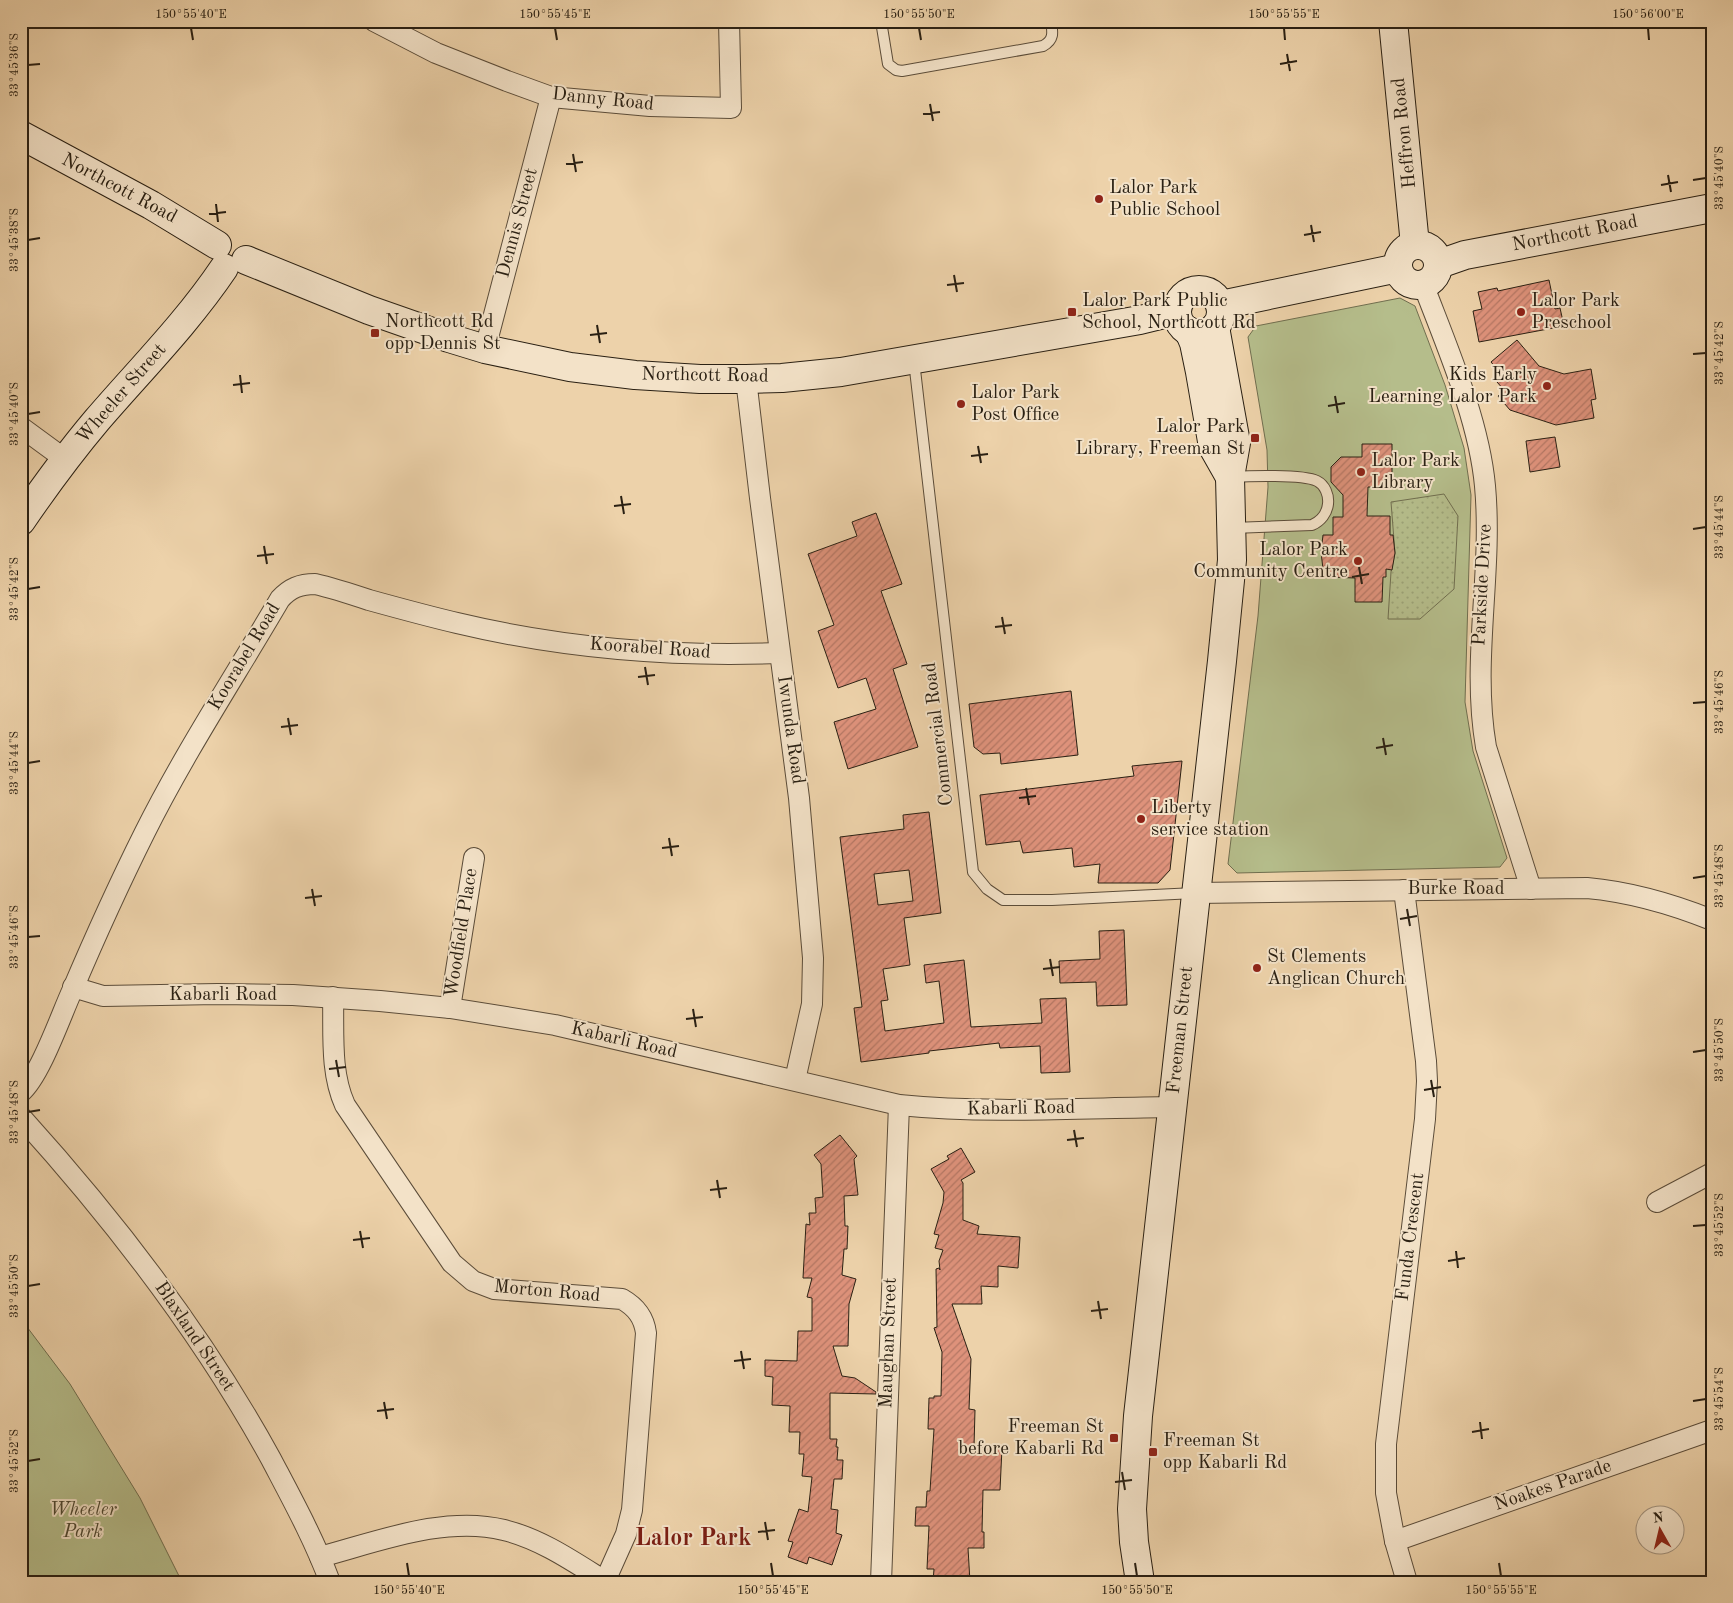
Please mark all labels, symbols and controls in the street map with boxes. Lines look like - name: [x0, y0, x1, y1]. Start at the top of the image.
- text: 150°55'40"E: [155, 8, 227, 21]
- text: 150°55'45"E: [519, 8, 591, 21]
- text: 150°55'50"E: [883, 8, 955, 21]
- text: 150°55'55"E: [1248, 8, 1320, 21]
- text: 150°56'00"E: [1612, 8, 1684, 21]
- text: 33°45'36"S: [8, 33, 21, 97]
- street label: Heffron Road: [1390, 77, 1420, 189]
- street label: Danny Road: [551, 85, 655, 115]
- text: 33°45'40"S: [1713, 146, 1726, 210]
- street label: Northcott Road: [58, 151, 180, 227]
- street label: Dennis Street: [494, 166, 542, 280]
- place label: Lalor Park Public School: [1109, 179, 1220, 220]
- marker: Lalor Park Public School: [1093, 193, 1105, 205]
- text: 33°45'38"S: [8, 208, 21, 272]
- street label: Northcott Road: [1511, 212, 1639, 255]
- place label: Lalor Park Public School, Northcott Rd: [1082, 292, 1256, 333]
- place label: Lalor Park Preschool: [1531, 292, 1620, 333]
- marker: Lalor Park Public School, Northcott Rd: [1066, 306, 1078, 318]
- marker: Lalor Park Preschool: [1515, 306, 1527, 318]
- place label: Northcott Rd opp Dennis St: [385, 313, 501, 354]
- text: 33°45'42"S: [1713, 321, 1726, 385]
- marker: Northcott Rd opp Dennis St: [369, 327, 381, 339]
- street label: Wheeler Street: [74, 340, 170, 448]
- street label: Northcott Road: [641, 365, 769, 387]
- place label: Kids Early Learning Lalor Park: [1368, 366, 1537, 407]
- marker: Kids Early Learning Lalor Park: [1541, 380, 1553, 392]
- text: 33°45'40"S: [8, 382, 21, 446]
- place label: Lalor Park Post Office: [971, 384, 1060, 425]
- marker: Lalor Park Post Office: [955, 398, 967, 410]
- place label: Lalor Park Library, Freeman St: [1075, 418, 1245, 459]
- marker: Lalor Park Library, Freeman St: [1249, 432, 1261, 444]
- place label: Lalor Park Library: [1371, 452, 1460, 493]
- marker: Lalor Park Library: [1355, 466, 1367, 478]
- text: 33°45'44"S: [1713, 495, 1726, 559]
- street label: Parkside Drive: [1470, 524, 1496, 646]
- place label: Lalor Park Community Centre: [1193, 541, 1348, 582]
- marker: Lalor Park Community Centre: [1352, 555, 1364, 567]
- text: 33°45'42"S: [8, 557, 21, 621]
- street label: Koorabel Road: [206, 600, 285, 714]
- street label: Koorabel Road: [589, 635, 711, 663]
- street label: Commercial Road: [921, 661, 957, 807]
- text: 33°45'46"S: [1713, 670, 1726, 734]
- street label: Iwunda Road: [773, 674, 807, 786]
- text: 33°45'44"S: [8, 731, 21, 795]
- place label: Liberty service station: [1151, 799, 1269, 840]
- marker: Liberty service station: [1135, 813, 1147, 825]
- text: 33°45'48"S: [1713, 844, 1726, 908]
- street label: Woodfield Place: [442, 867, 482, 999]
- street label: Burke Road: [1407, 880, 1505, 899]
- text: 33°45'46"S: [8, 905, 21, 969]
- place label: St Clements Anglican Church: [1267, 948, 1405, 989]
- marker: St Clements Anglican Church: [1251, 962, 1263, 974]
- street label: Freeman Street: [1165, 965, 1197, 1095]
- street label: Kabarli Road: [169, 986, 277, 1005]
- text: 33°45'50"S: [1713, 1018, 1726, 1082]
- street label: Kabarli Road: [569, 1020, 679, 1062]
- text: 33°45'48"S: [8, 1080, 21, 1144]
- street label: Kabarli Road: [967, 1099, 1076, 1119]
- street label: Funda Crescent: [1394, 1172, 1428, 1302]
- text: 33°45'52"S: [1713, 1193, 1726, 1257]
- text: 33°45'50"S: [8, 1254, 21, 1318]
- street label: Maughan Street: [877, 1277, 901, 1409]
- street label: Morton Road: [493, 1278, 601, 1306]
- street label: Blaxland Street: [150, 1279, 238, 1395]
- text: 33°45'54"S: [1713, 1367, 1726, 1431]
- place label: Freeman St before Kabarli Rd: [958, 1418, 1104, 1459]
- text: 33°45'52"S: [8, 1429, 21, 1493]
- marker: Freeman St before Kabarli Rd: [1108, 1432, 1120, 1444]
- place label: Freeman St opp Kabarli Rd: [1163, 1432, 1287, 1473]
- marker: Freeman St opp Kabarli Rd: [1147, 1446, 1159, 1458]
- street label: Noakes Parade: [1492, 1457, 1614, 1515]
- park label: Wheeler Park: [49, 1501, 117, 1542]
- north arrow: [1636, 1506, 1686, 1556]
- text: N: [1652, 1510, 1665, 1526]
- district label: Lalor Park: [635, 1527, 751, 1551]
- text: 150°55'40"E: [373, 1584, 445, 1597]
- text: 150°55'45"E: [737, 1584, 809, 1597]
- text: 150°55'50"E: [1101, 1584, 1173, 1597]
- text: 150°55'55"E: [1465, 1584, 1537, 1597]

